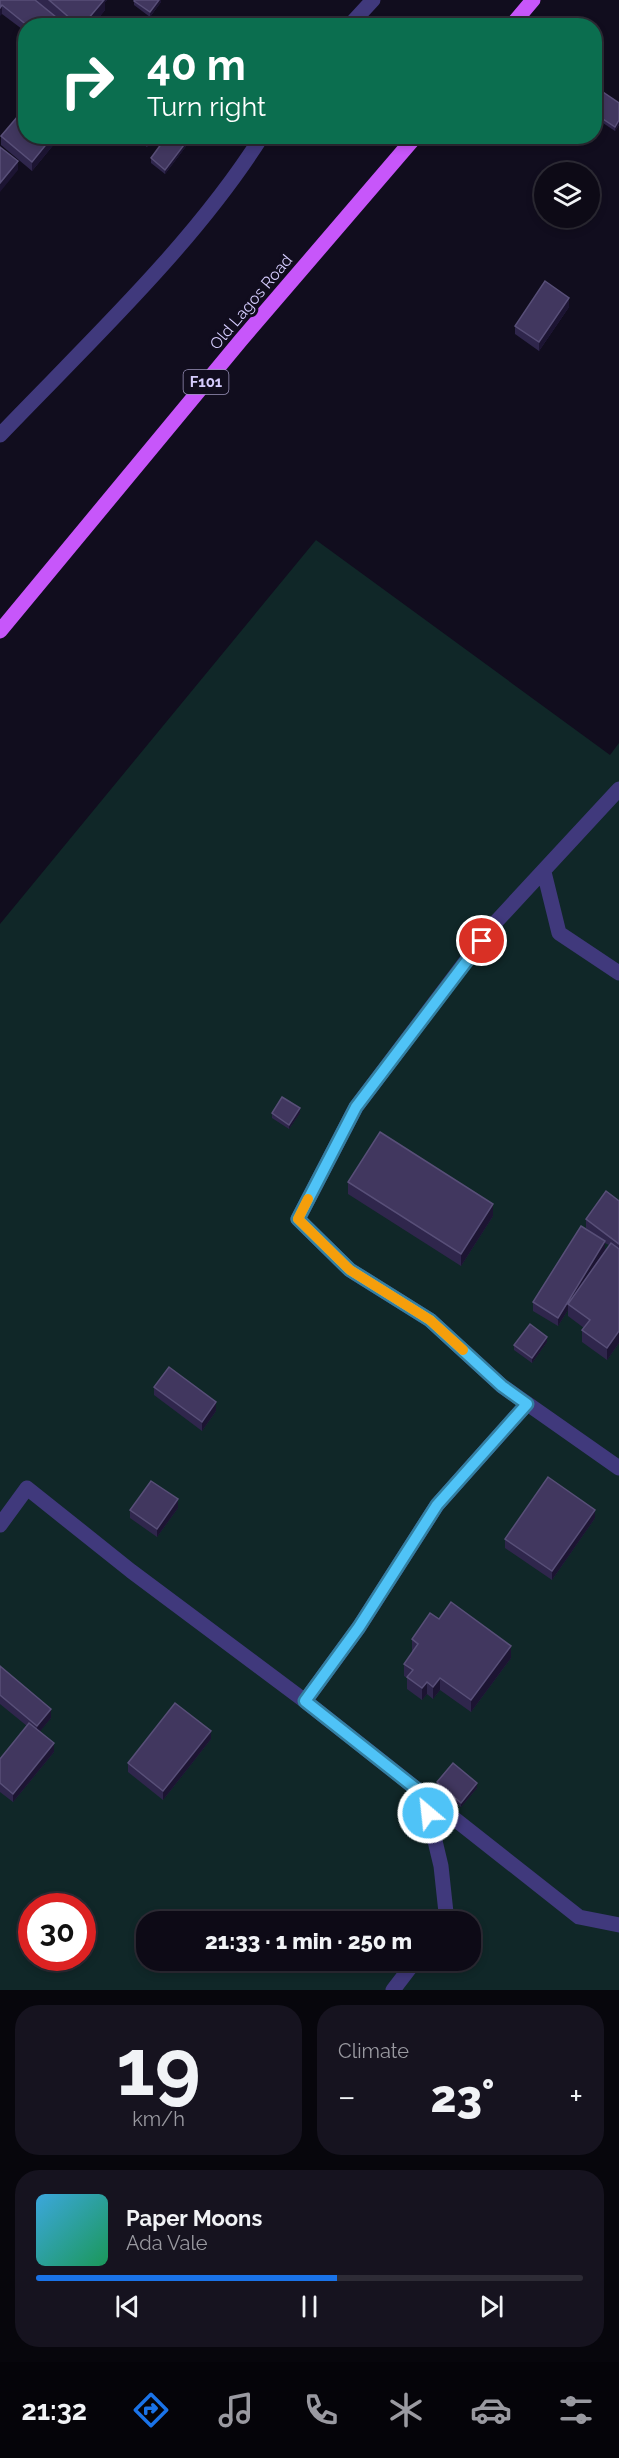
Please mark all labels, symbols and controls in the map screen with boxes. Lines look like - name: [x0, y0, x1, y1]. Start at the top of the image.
- text: 40 m: [147, 41, 246, 90]
- icon: right: [48, 42, 126, 120]
- text: Turn right: [147, 91, 266, 122]
- map controls: [534, 162, 600, 228]
- button: layers: [534, 162, 600, 228]
- street label: Old Lagos Road: [206, 251, 296, 353]
- road number: F101: [184, 370, 228, 394]
- pin: [456, 915, 507, 966]
- icon: arrive: [465, 924, 498, 957]
- position arrow: [396, 1781, 460, 1845]
- speed limit sign: 30: [18, 1893, 96, 1971]
- text: 21:33 · 1 min · 250 m: [205, 1928, 412, 1954]
- text: 19: [116, 2022, 201, 2113]
- text: Climate: [338, 2039, 409, 2063]
- text: 23°: [430, 2070, 495, 2123]
- text: −: [338, 2077, 356, 2116]
- text: +: [569, 2077, 583, 2116]
- text: km/h: [132, 2107, 185, 2131]
- text: Paper Moons: [126, 2205, 262, 2231]
- text: Ada Vale: [126, 2231, 208, 2255]
- icon: previous: [111, 2290, 144, 2323]
- icon: pause: [293, 2290, 326, 2323]
- icon: next: [475, 2290, 508, 2323]
- icon: directions: [130, 2389, 172, 2431]
- icon: music: [215, 2389, 257, 2431]
- icon: phone: [300, 2389, 342, 2431]
- icon: climate: [385, 2389, 427, 2431]
- icon: car: [470, 2389, 512, 2431]
- icon: filters: [555, 2389, 597, 2431]
- text: 21:32: [22, 2395, 87, 2426]

